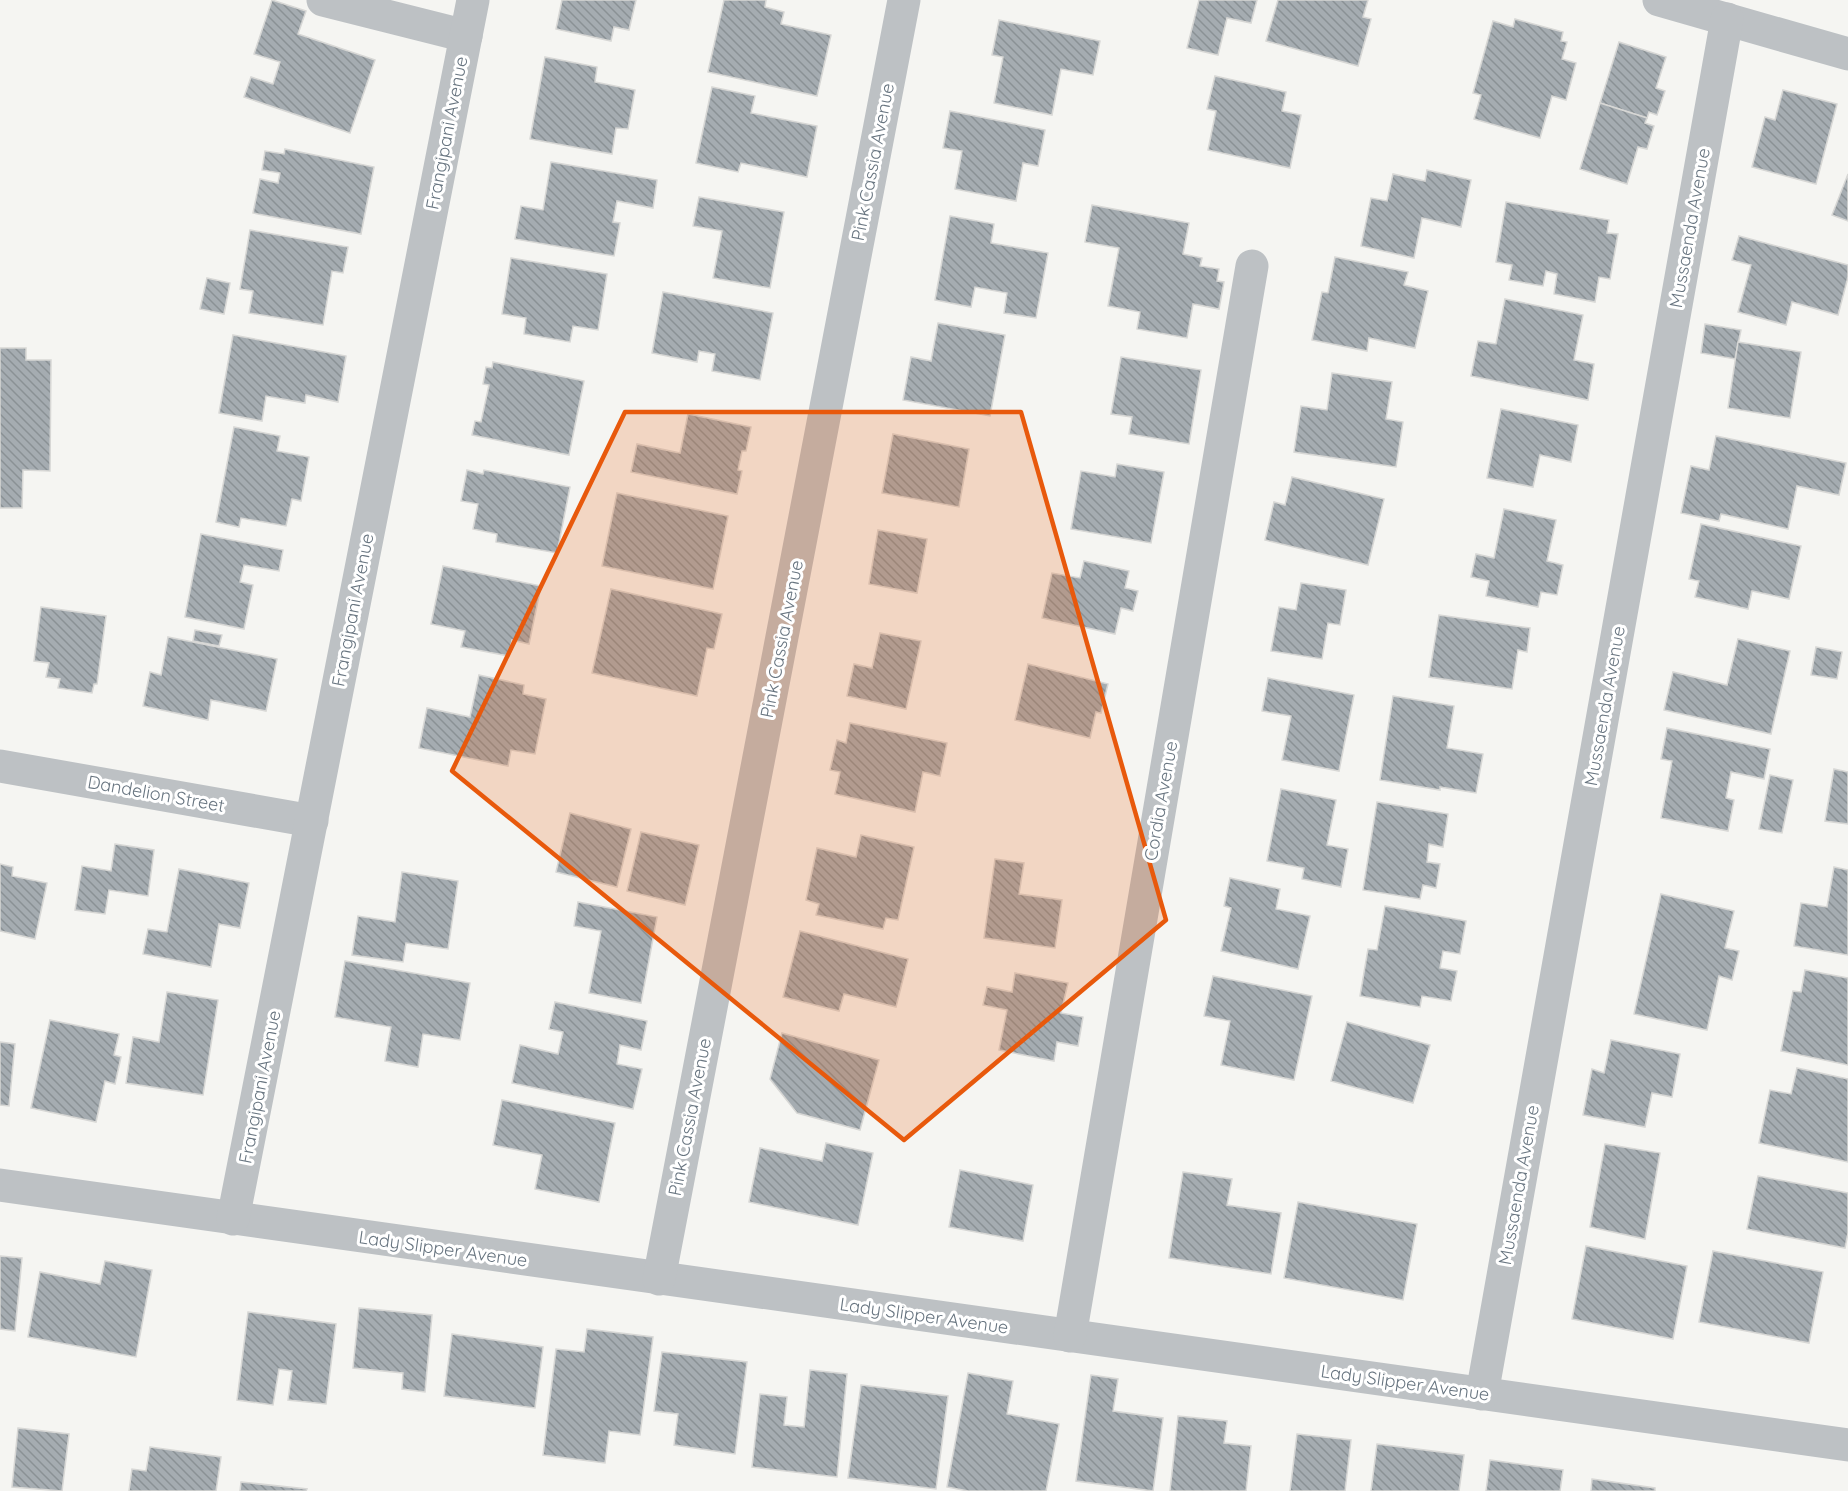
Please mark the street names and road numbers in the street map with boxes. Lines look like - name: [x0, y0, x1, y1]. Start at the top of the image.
- street label: Frangipani Avenue: [420, 54, 473, 212]
- street label: Pink Cassia Avenue: [846, 81, 899, 243]
- street label: Mussaenda Avenue: [1664, 146, 1715, 310]
- street label: Frangipani Avenue: [326, 531, 379, 689]
- street label: Pink Cassia Avenue: [755, 558, 808, 720]
- street label: Mussaenda Avenue: [1579, 624, 1630, 788]
- street label: Cordia Avenue: [1139, 739, 1182, 863]
- street label: Dandelion Street: [86, 770, 226, 817]
- street label: Frangipani Avenue: [233, 1008, 286, 1166]
- street label: Pink Cassia Avenue: [663, 1036, 716, 1198]
- street label: Mussaenda Avenue: [1493, 1103, 1544, 1267]
- street label: Lady Slipper Avenue: [357, 1225, 529, 1272]
- street label: Lady Slipper Avenue: [838, 1292, 1010, 1339]
- street label: Lady Slipper Avenue: [1319, 1359, 1491, 1406]

